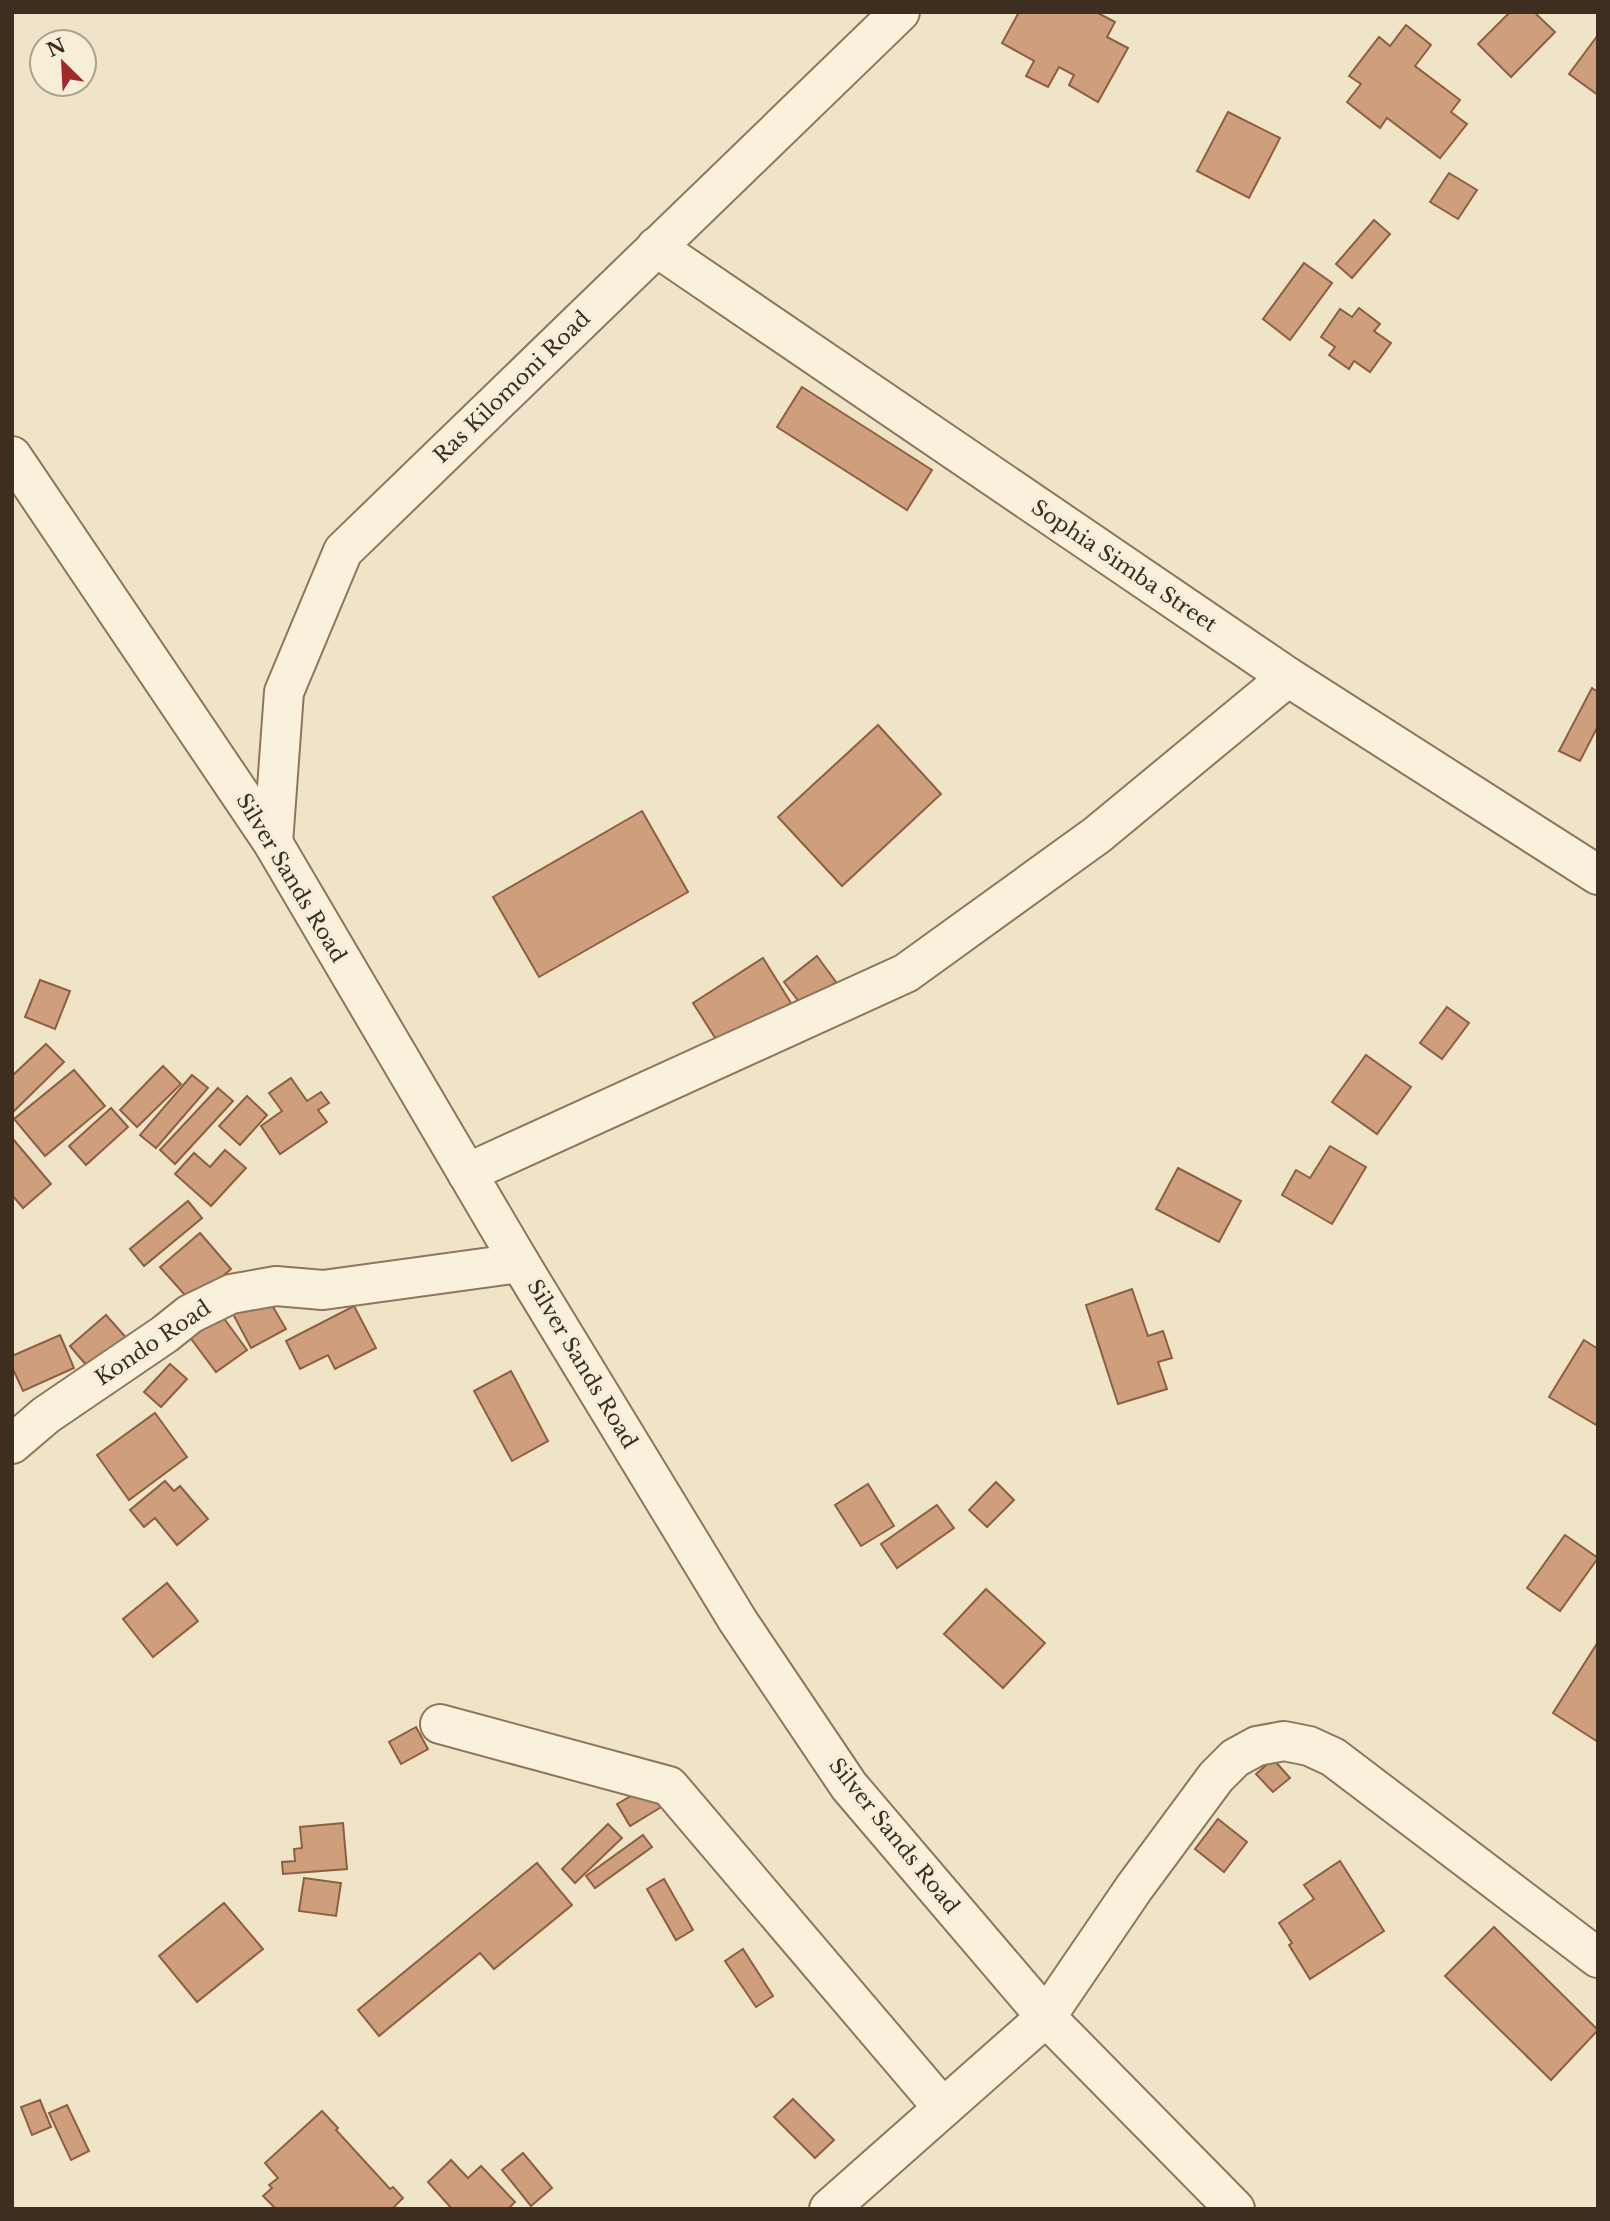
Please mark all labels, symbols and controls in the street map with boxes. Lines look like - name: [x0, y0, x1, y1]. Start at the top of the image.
- north arrow: [28, 28, 98, 98]
- text: N: [43, 34, 69, 62]
- street label: Ras Kilomoni Road: [428, 306, 596, 468]
- street label: Sophia Simba Street: [1026, 494, 1222, 638]
- street label: Silver Sands Road: [230, 789, 352, 967]
- street label: Silver Sands Road: [521, 1275, 643, 1453]
- street label: Kondo Road: [90, 1295, 216, 1391]
- street label: Silver Sands Road: [823, 1753, 965, 1919]

